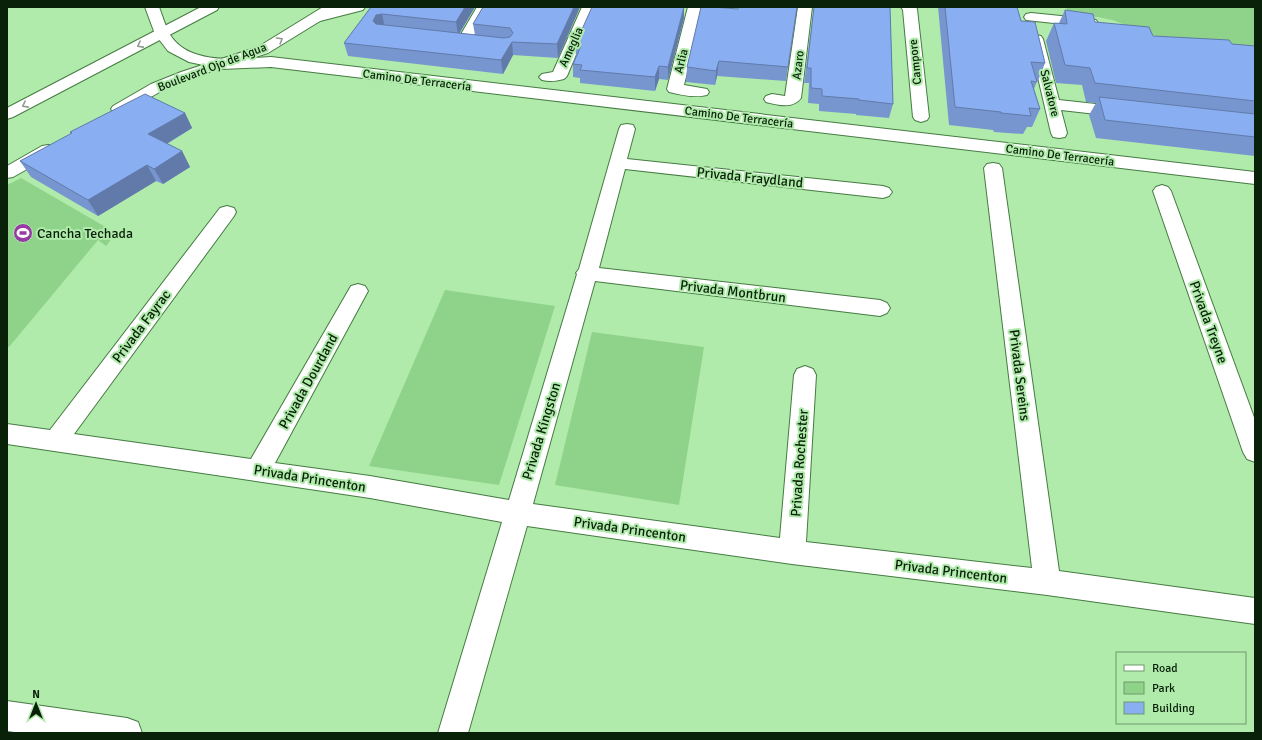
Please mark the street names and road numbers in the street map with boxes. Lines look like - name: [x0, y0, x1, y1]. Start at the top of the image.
- street label: Ameglia: [556, 25, 587, 69]
- street label: Campore: [906, 38, 925, 85]
- street label: Boulevard Ojo de Agua: [156, 40, 269, 95]
- street label: Arlia: [671, 47, 692, 75]
- street label: Azaro: [789, 50, 808, 80]
- street label: Camino De Terracería: [362, 66, 472, 95]
- street label: Salvatore: [1036, 68, 1063, 118]
- street label: Camino De Terracería: [684, 103, 794, 132]
- street label: Camino De Terracería: [1005, 141, 1115, 170]
- street label: Privada Fraydland: [696, 163, 804, 192]
- street label: Privada Montbrun: [679, 277, 787, 306]
- street label: Privada Treyne: [1186, 278, 1231, 366]
- street label: Privada Fayrac: [109, 286, 175, 366]
- street label: Privada Sereins: [1005, 328, 1034, 422]
- street label: Privada Dourdand: [275, 331, 342, 432]
- street label: Privada Kingston: [519, 380, 564, 482]
- street label: Privada Rochester: [787, 408, 812, 517]
- street label: Privada Princenton: [253, 461, 367, 496]
- street label: Privada Princenton: [573, 513, 687, 546]
- street label: Privada Princenton: [894, 556, 1008, 587]

